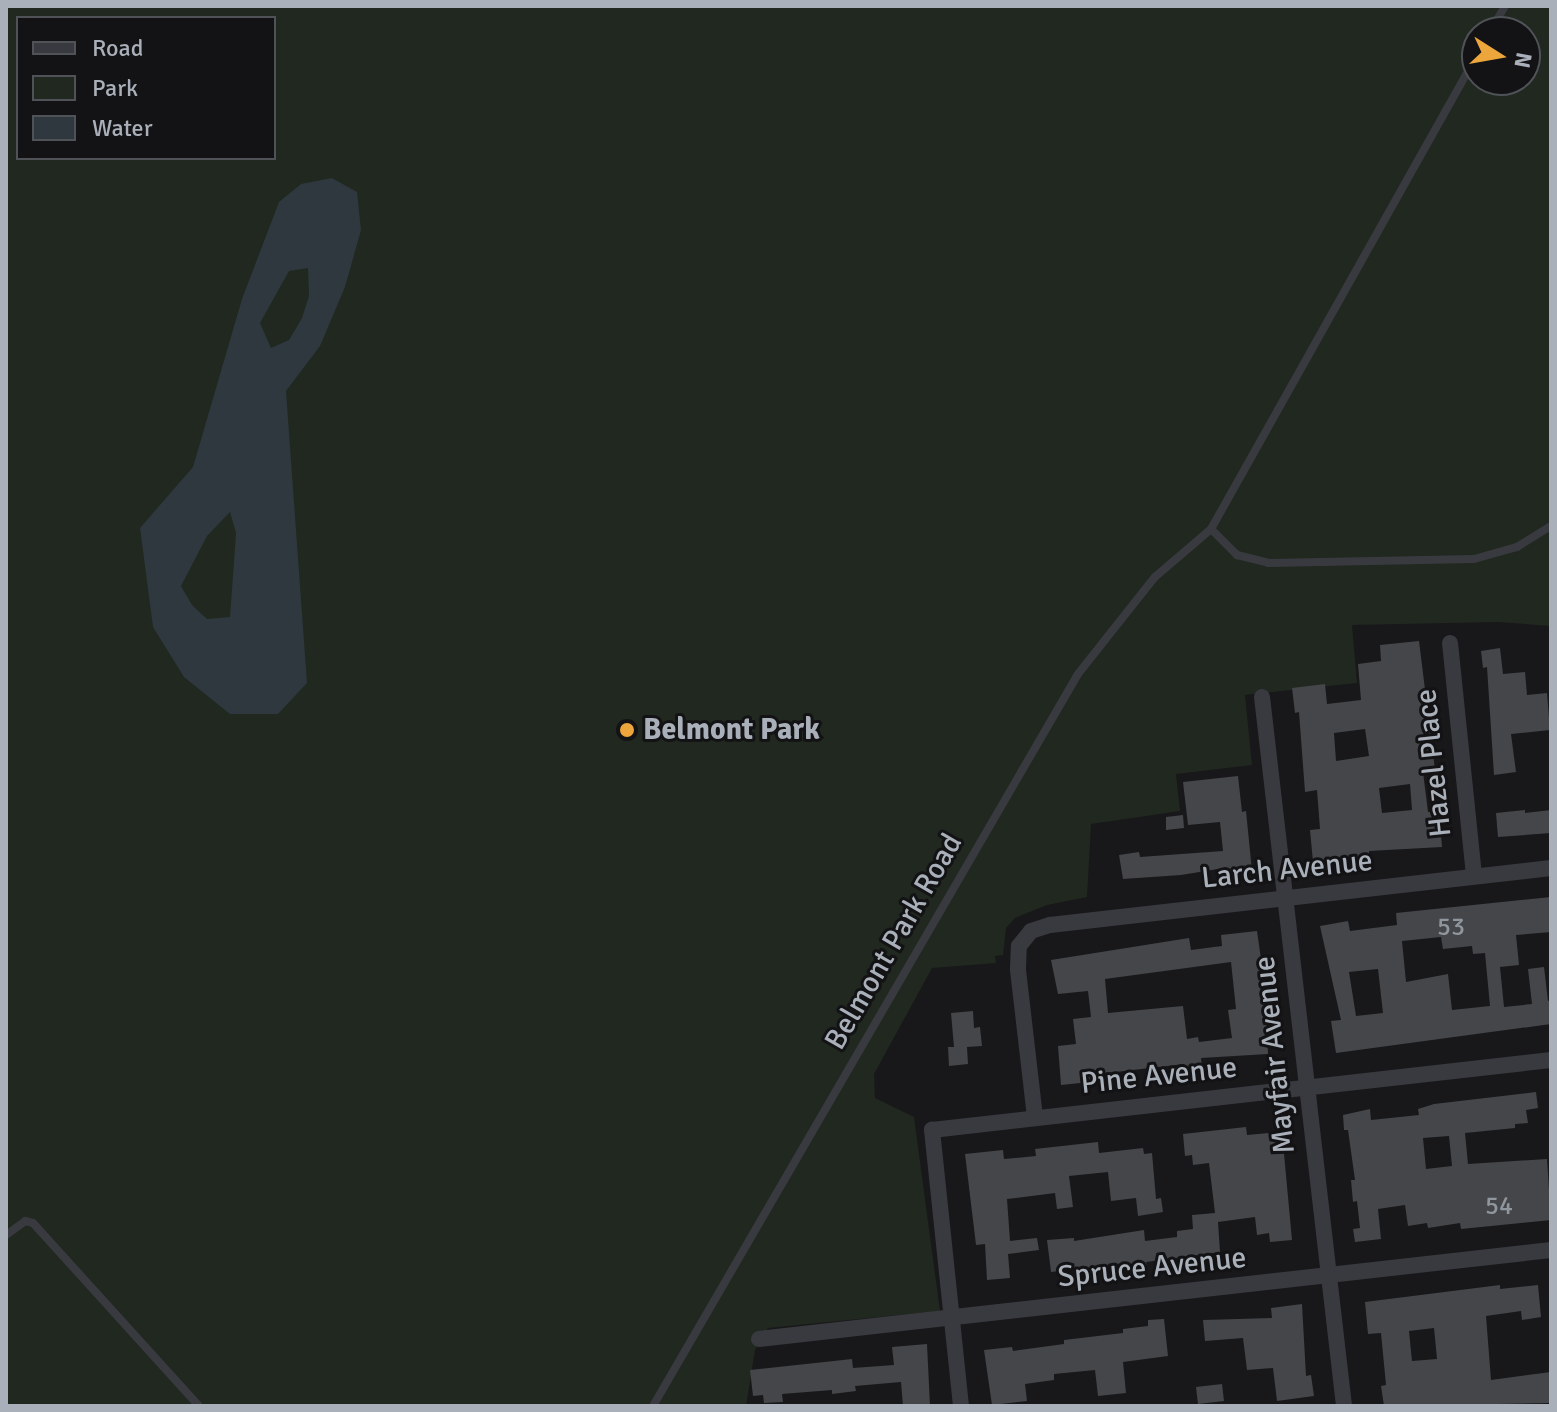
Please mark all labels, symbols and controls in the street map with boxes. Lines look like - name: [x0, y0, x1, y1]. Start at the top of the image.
- legend: [16, 16, 276, 160]
- north arrow: [1461, 16, 1541, 96]
- text: Road: [92, 33, 143, 63]
- text: N: [1508, 50, 1538, 70]
- text: Park: [92, 73, 138, 103]
- text: Water: [92, 113, 152, 143]
- street label: Hazel Place: [1408, 687, 1460, 839]
- place label: Belmont Park: [643, 712, 820, 748]
- marker: Belmont Park: [618, 721, 636, 739]
- street label: Belmont Park Road: [818, 828, 970, 1056]
- street label: Larch Avenue: [1200, 843, 1374, 897]
- house number: 53: [1437, 912, 1465, 944]
- street label: Mayfair Avenue: [1247, 954, 1303, 1156]
- street label: Pine Avenue: [1079, 1050, 1239, 1102]
- house number: 54: [1485, 1191, 1513, 1223]
- street label: Spruce Avenue: [1056, 1240, 1248, 1296]

